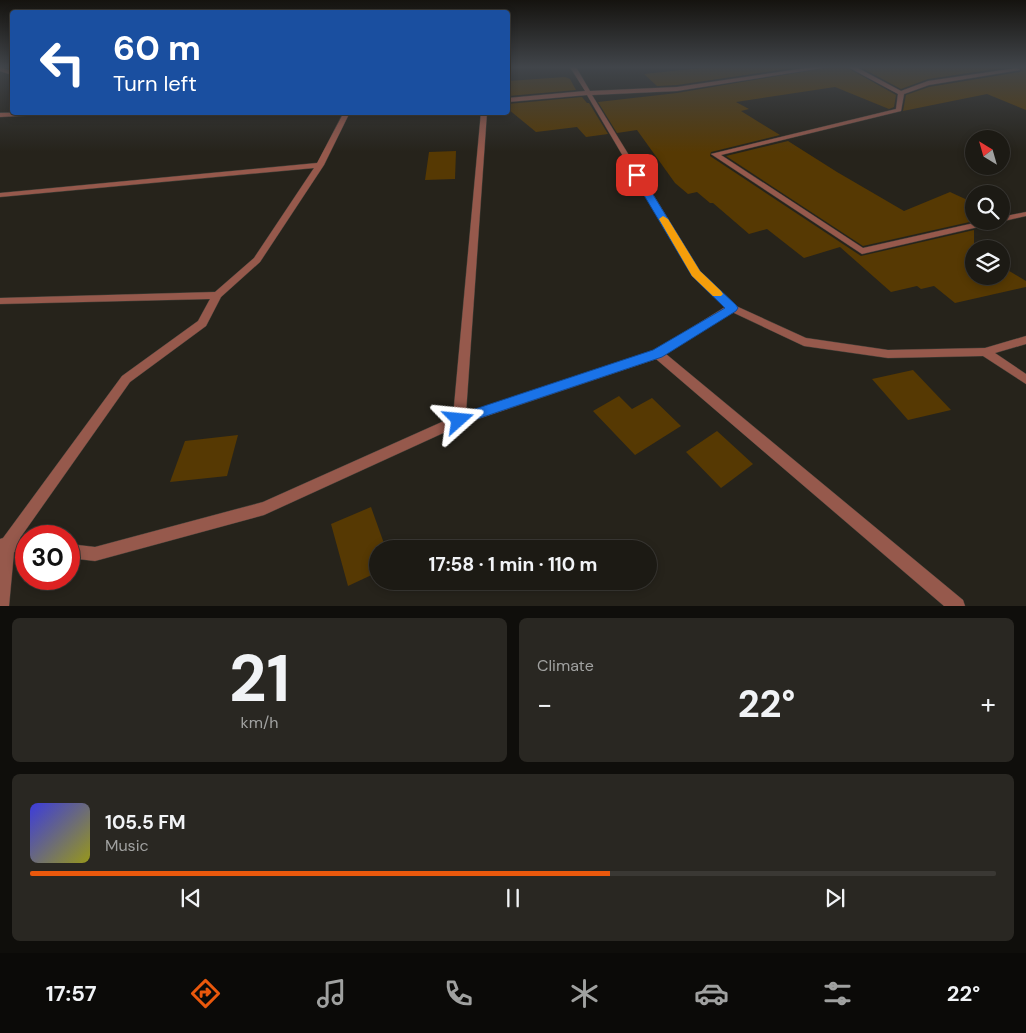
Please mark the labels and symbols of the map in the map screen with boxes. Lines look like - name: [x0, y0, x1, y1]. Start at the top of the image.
- north arrow: [965, 130, 1010, 175]
- pin: [616, 154, 658, 196]
- position arrow: [432, 393, 484, 445]
- speed limit sign: 30: [15, 525, 80, 590]

